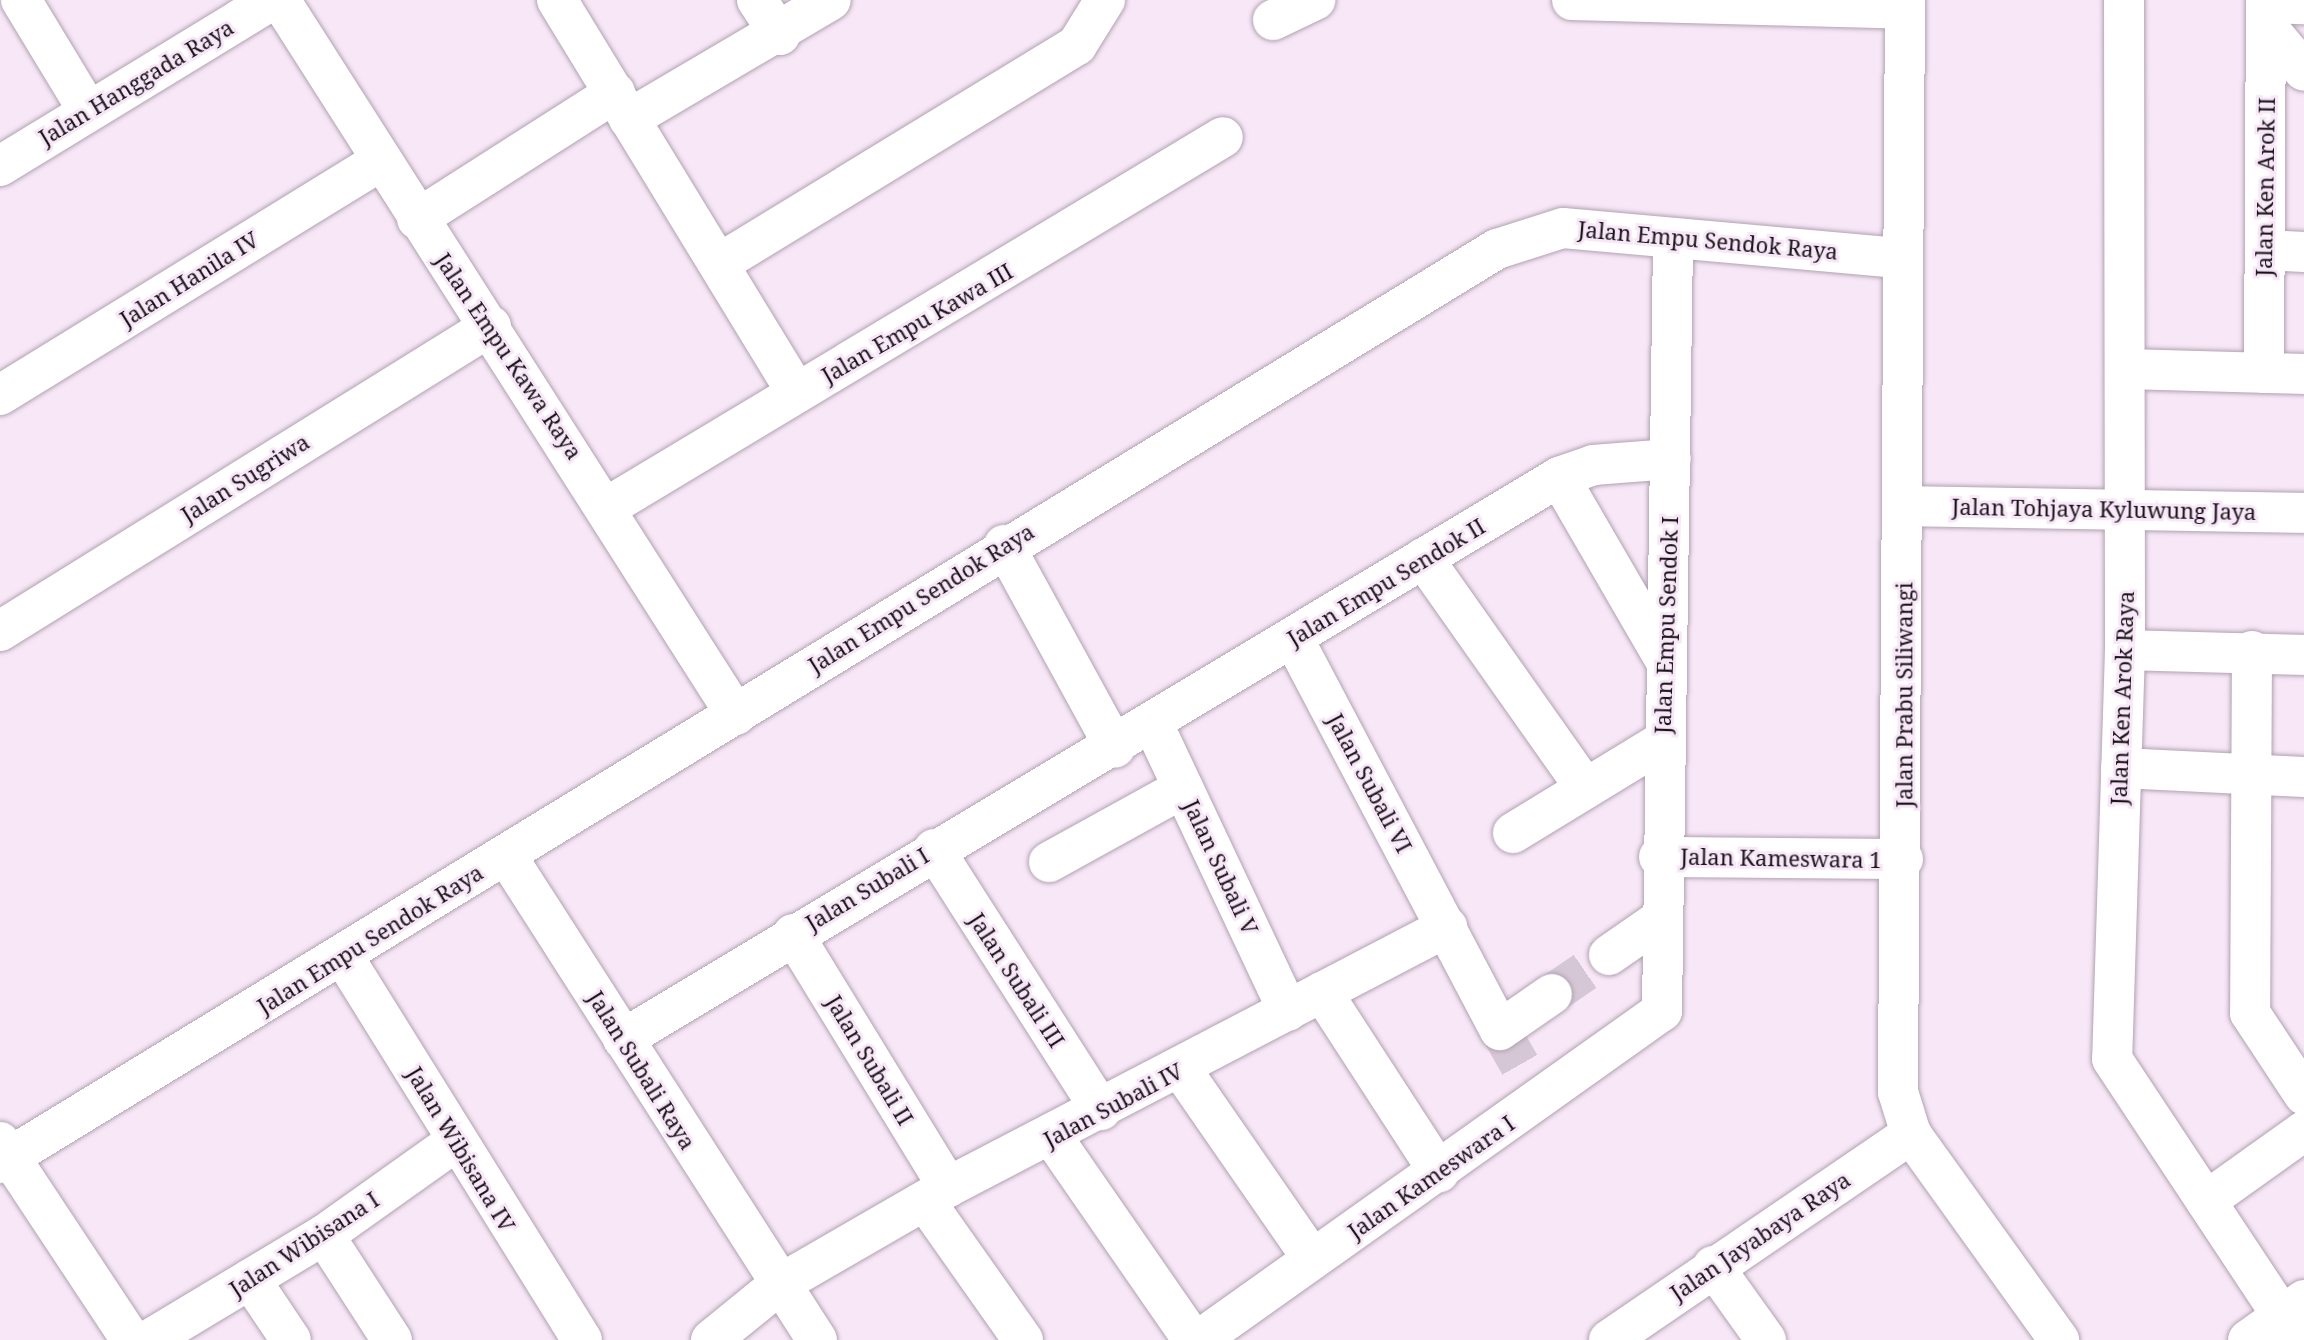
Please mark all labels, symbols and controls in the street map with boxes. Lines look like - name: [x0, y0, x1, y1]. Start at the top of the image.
- street label: Jalan Hanggada Raya: [34, 13, 238, 151]
- street label: Jalan Ken Arok II: [2250, 97, 2280, 277]
- street label: Jalan Empu Sendok Raya: [1577, 215, 1839, 265]
- street label: Jalan Hanila IV: [115, 226, 263, 332]
- street label: Jalan Empu Kawa Raya: [430, 248, 588, 464]
- street label: Jalan Empu Kawa III: [817, 258, 1017, 388]
- street label: Jalan Sugriwa: [176, 428, 314, 528]
- street label: Jalan Tohjaya Kyluwung Jaya: [1951, 493, 2257, 525]
- street label: Jalan Empu Sendok II: [1282, 513, 1490, 651]
- street label: Jalan Empu Sendok I: [1649, 516, 1683, 734]
- street label: Jalan Empu Sendok Raya: [803, 518, 1039, 678]
- street label: Jalan Prabu Siliwangi: [1891, 582, 1917, 808]
- street label: Jalan Ken Arok Raya: [2105, 590, 2139, 806]
- street label: Jalan Subali VI: [1322, 709, 1418, 857]
- street label: Jalan Subali V: [1178, 795, 1264, 939]
- street label: Jalan Subali I: [801, 842, 933, 936]
- street label: Jalan Kameswara 1: [1680, 843, 1882, 873]
- street label: Jalan Empu Sendok Raya: [252, 859, 488, 1019]
- street label: Jalan Subali III: [964, 908, 1070, 1052]
- street label: Jalan Subali Raya: [583, 986, 701, 1154]
- street label: Jalan Subali II: [821, 990, 919, 1130]
- street label: Jalan Subali IV: [1039, 1057, 1187, 1153]
- street label: Jalan Wibisana IV: [401, 1062, 521, 1236]
- street label: Jalan Kameswara I: [1343, 1110, 1519, 1244]
- street label: Jalan Jayabaya Raya: [1665, 1166, 1855, 1306]
- street label: Jalan Wibisana I: [224, 1186, 384, 1302]

